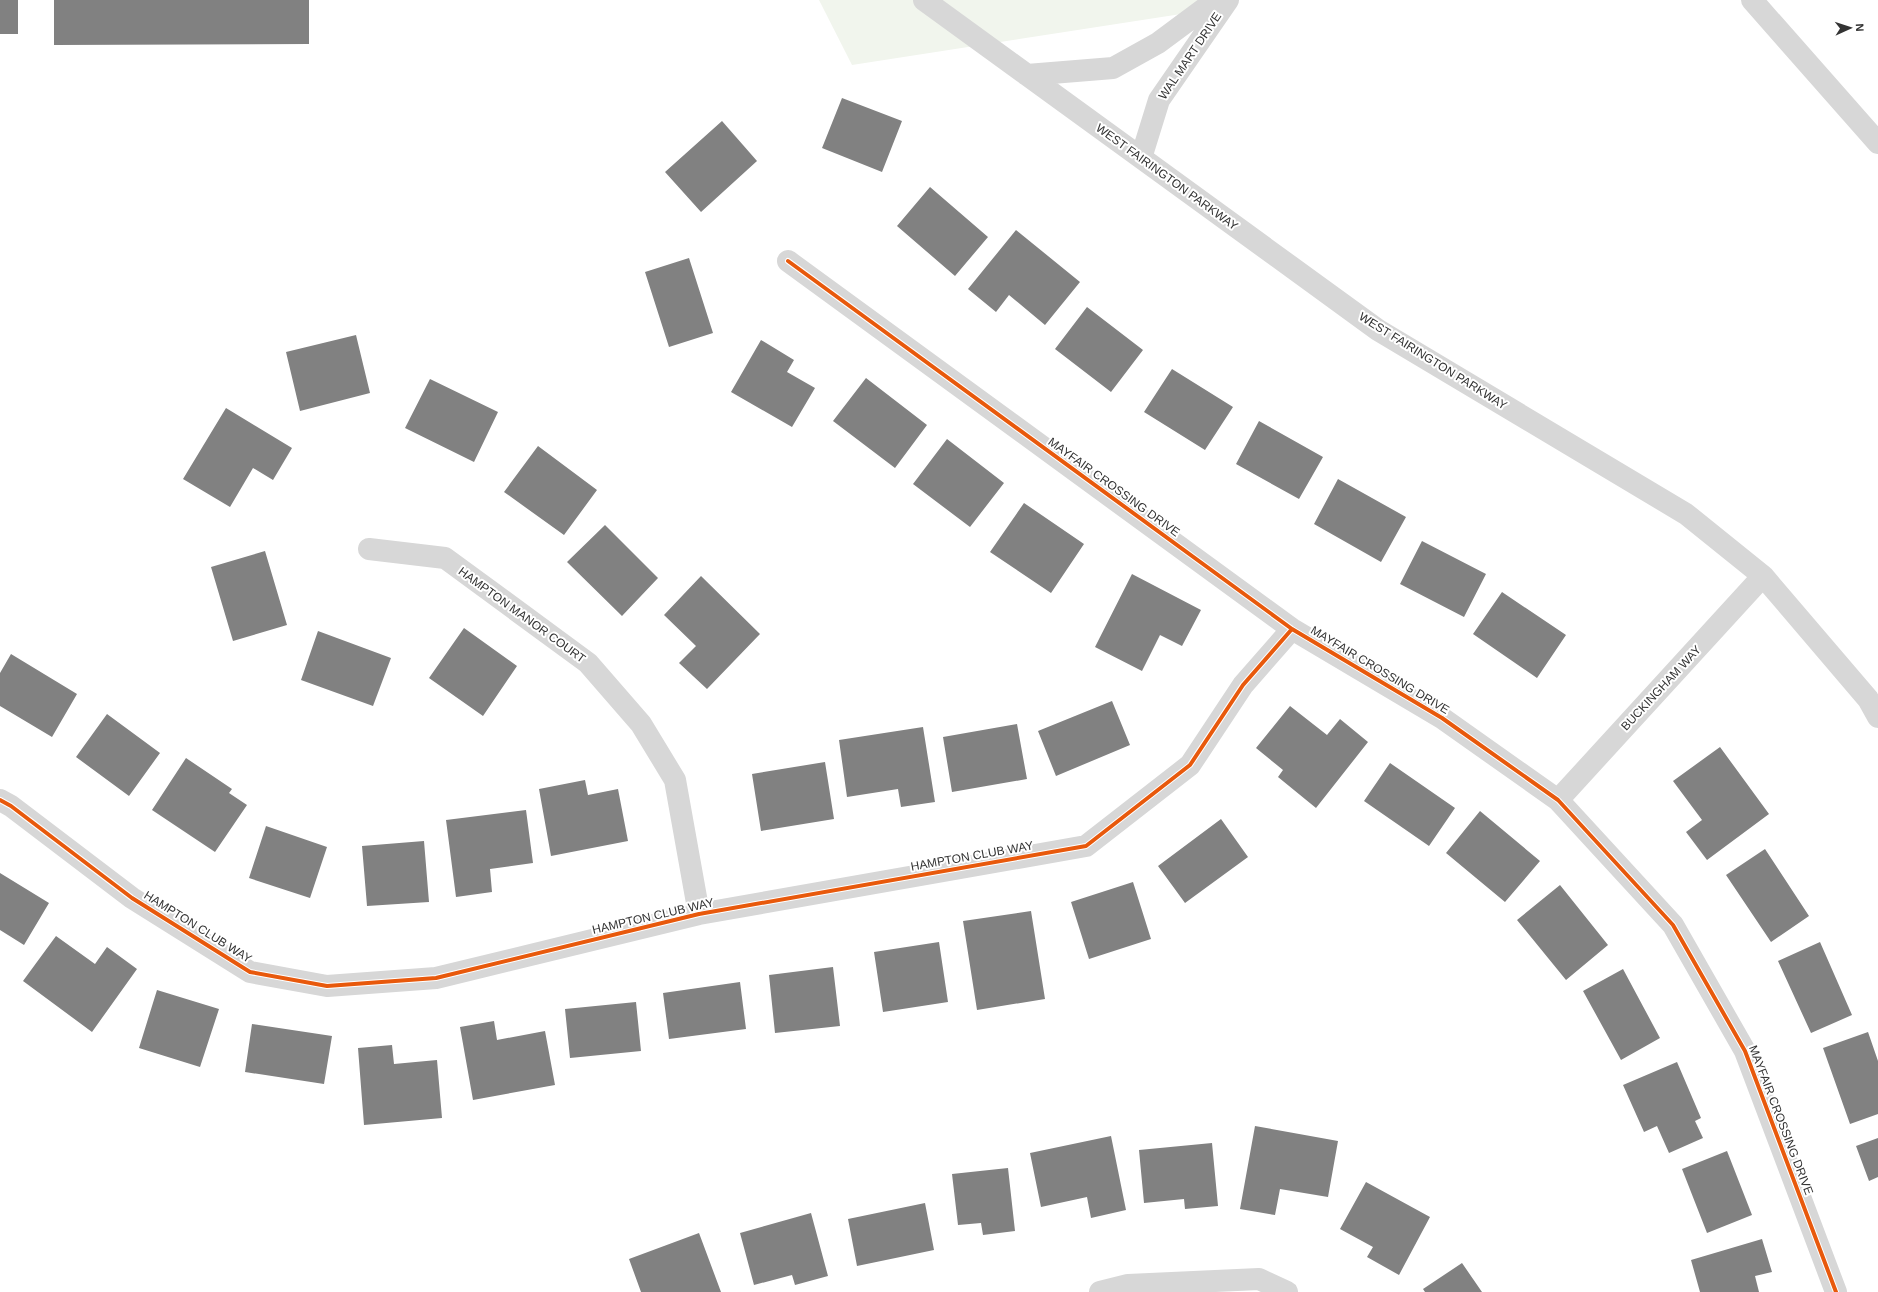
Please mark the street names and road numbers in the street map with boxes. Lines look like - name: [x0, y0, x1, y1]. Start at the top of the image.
- street label: WAL MART DRIVE: [1156, 10, 1224, 102]
- street label: WEST FAIRINGTON PARKWAY: [1093, 121, 1241, 233]
- street label: WEST FAIRINGTON PARKWAY: [1356, 309, 1510, 413]
- street label: MAYFAIR CROSSING DRIVE: [1046, 435, 1182, 539]
- street label: HAMPTON MANOR COURT: [456, 564, 589, 666]
- street label: MAYFAIR CROSSING DRIVE: [1308, 623, 1452, 717]
- street label: BUCKINGHAM WAY: [1618, 643, 1704, 733]
- street label: HAMPTON CLUB WAY: [909, 838, 1035, 874]
- street label: HAMPTON CLUB WAY: [142, 888, 254, 966]
- street label: HAMPTON CLUB WAY: [591, 895, 715, 937]
- street label: MAYFAIR CROSSING DRIVE: [1746, 1043, 1816, 1197]

